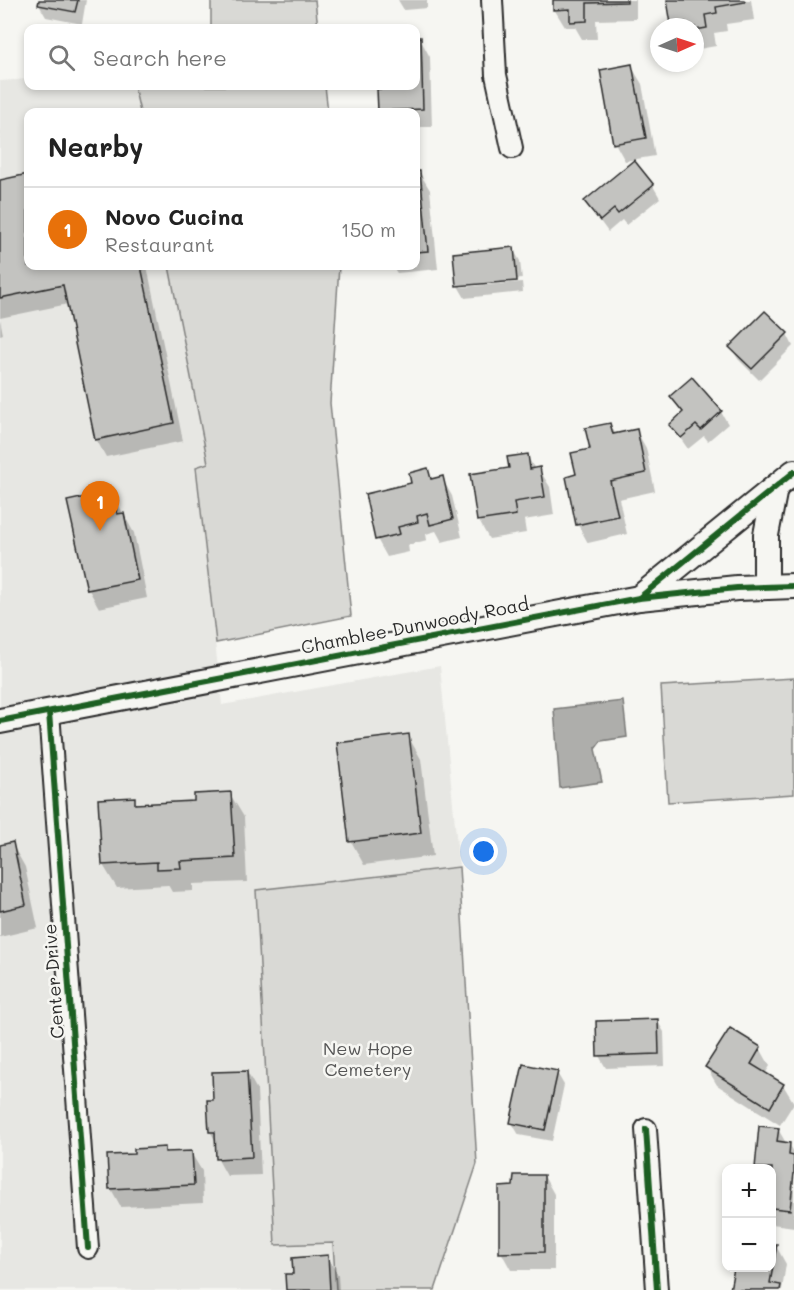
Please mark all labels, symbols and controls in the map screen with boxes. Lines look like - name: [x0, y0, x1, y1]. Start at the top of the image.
- north arrow: [650, 18, 704, 72]
- search box: [24, 24, 420, 90]
- icon: search: [45, 41, 78, 74]
- text: Search here: [93, 43, 227, 72]
- text: Nearby: [48, 130, 143, 164]
- text: Novo Cucina: [105, 202, 244, 231]
- text: 1: [63, 216, 72, 242]
- text: 150 m: [341, 216, 396, 242]
- text: Restaurant: [105, 231, 215, 257]
- pin: 1: [80, 482, 120, 531]
- street label: Chamblee Dunwoody Road: [299, 591, 531, 659]
- your location: [469, 837, 498, 866]
- street label: Center Drive: [37, 923, 69, 1039]
- park label: New Hope Cemetery: [323, 1036, 413, 1081]
- map controls: [722, 1164, 776, 1272]
- button: +: [722, 1164, 776, 1218]
- button: −: [722, 1218, 776, 1272]

